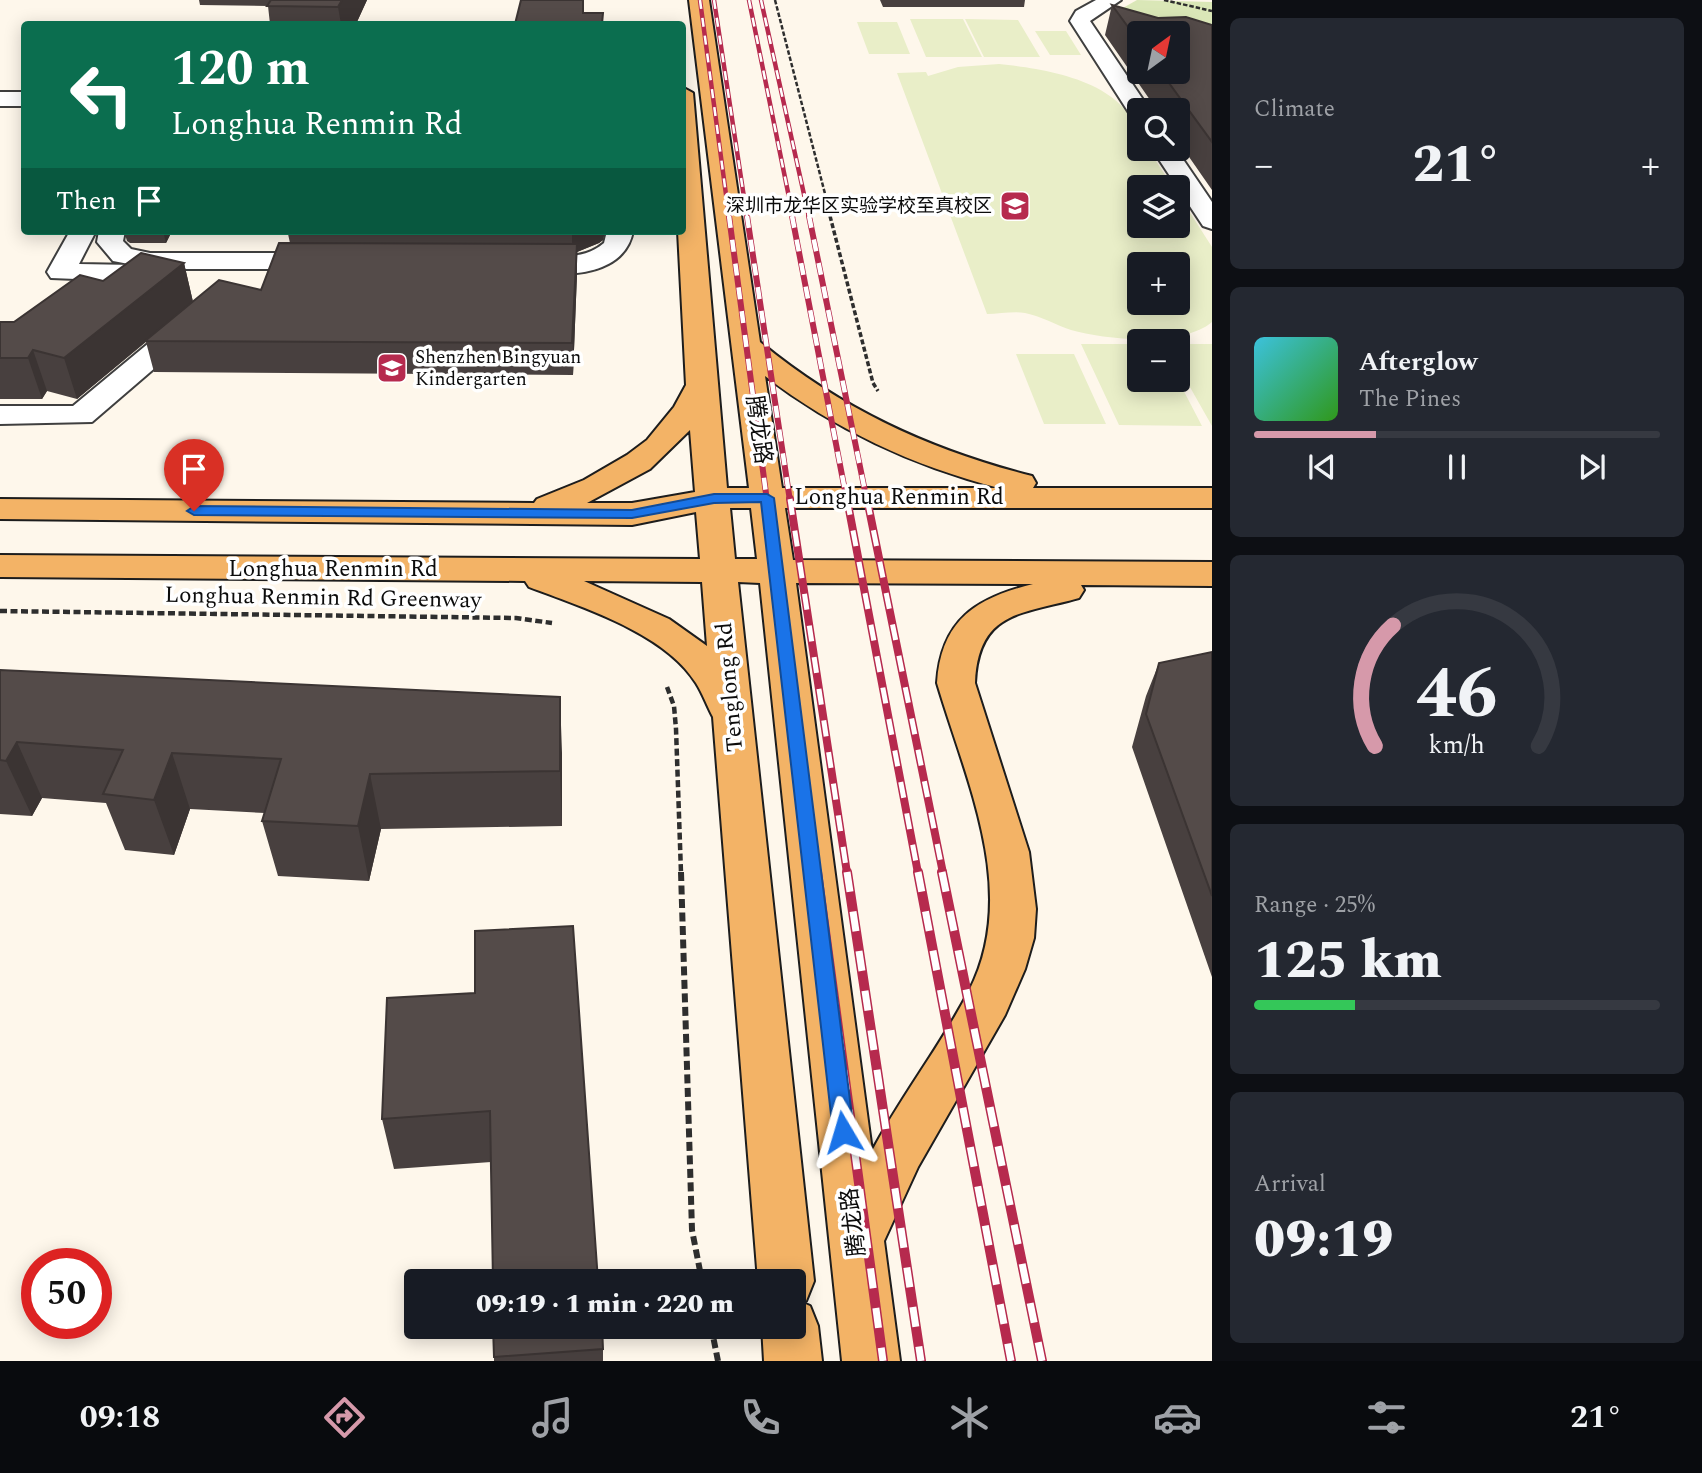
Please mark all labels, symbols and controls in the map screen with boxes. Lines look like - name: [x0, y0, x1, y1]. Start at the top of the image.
- north arrow: [1127, 21, 1190, 84]
- map controls: [1127, 21, 1190, 392]
- text: 120 m: [171, 32, 310, 107]
- icon: left: [56, 49, 147, 140]
- text: Climate: [1254, 92, 1335, 127]
- button: search: [1127, 98, 1190, 161]
- text: Longhua Renmin Rd: [171, 100, 463, 149]
- text: 21°: [1413, 126, 1501, 205]
- text: −: [1254, 137, 1273, 195]
- text: +: [1641, 137, 1660, 195]
- button: layers: [1127, 175, 1190, 238]
- text: Then: [56, 181, 116, 221]
- icon: arrive: [130, 182, 168, 220]
- school or university icon: 深圳市龙华区实验学校至真校区: [998, 189, 1032, 223]
- place label: 深圳市龙华区实验学校至真校区: [726, 192, 992, 221]
- button: +: [1127, 252, 1190, 315]
- button: −: [1127, 329, 1190, 392]
- text: Afterglow: [1359, 342, 1478, 382]
- place label: Shenzhen Bingyuan Kindergarten: [415, 343, 581, 394]
- school or university icon: Shenzhen Bingyuan Kindergarten: [375, 351, 409, 385]
- text: The Pines: [1359, 382, 1461, 417]
- street label: 腾龙路: [736, 393, 780, 467]
- pin: [164, 439, 224, 511]
- icon: previous: [1303, 448, 1341, 486]
- icon: pause: [1438, 448, 1476, 486]
- icon: next: [1573, 448, 1611, 486]
- icon: arrive: [175, 450, 213, 488]
- street label: Longhua Renmin Rd: [794, 480, 1004, 515]
- street label: Longhua Renmin Rd: [228, 552, 438, 587]
- street label: Longhua Renmin Rd Greenway: [164, 578, 483, 618]
- street label: Tenglong Rd: [707, 621, 753, 753]
- text: 46: [1416, 640, 1498, 751]
- text: km/h: [1429, 727, 1485, 765]
- text: Range · 25%: [1254, 888, 1375, 923]
- text: 125 km: [1254, 922, 1442, 1001]
- position arrow: [806, 1095, 880, 1169]
- text: Arrival: [1254, 1167, 1326, 1202]
- street label: 腾龙路: [832, 1186, 876, 1258]
- text: 09:19: [1254, 1201, 1393, 1280]
- speed limit sign: 50: [21, 1248, 112, 1339]
- text: 09:19 · 1 min · 220 m: [476, 1284, 734, 1324]
- text: 09:18: [80, 1393, 160, 1442]
- icon: directions: [320, 1393, 369, 1442]
- icon: music: [528, 1393, 577, 1442]
- icon: phone: [736, 1393, 785, 1442]
- icon: climate: [945, 1393, 994, 1442]
- icon: car: [1153, 1393, 1202, 1442]
- icon: filters: [1362, 1393, 1411, 1442]
- text: 21°: [1570, 1393, 1622, 1442]

